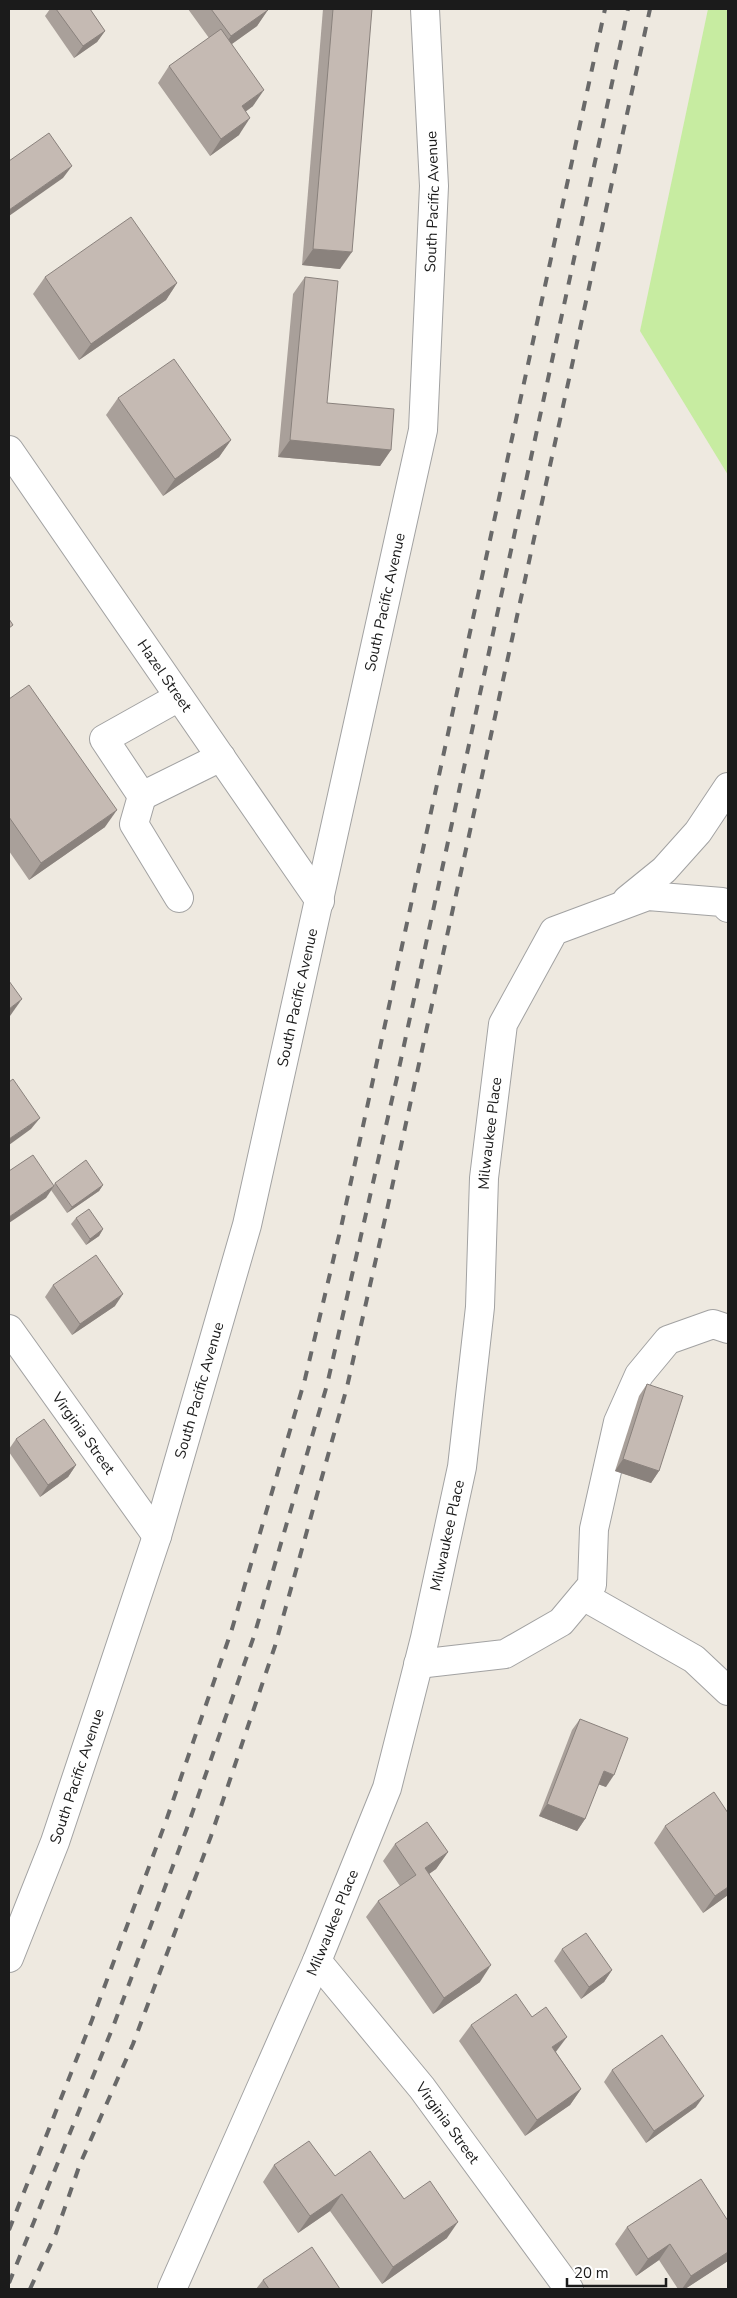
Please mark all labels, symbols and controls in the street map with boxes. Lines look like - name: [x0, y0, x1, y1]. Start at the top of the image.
- street label: South Pacific Avenue: [420, 130, 444, 273]
- street label: South Pacific Avenue: [360, 531, 410, 673]
- street label: Hazel Street: [133, 636, 197, 716]
- street label: South Pacific Avenue: [272, 926, 322, 1069]
- street label: Milwaukee Place: [474, 1076, 506, 1190]
- street label: South Pacific Avenue: [170, 1320, 228, 1461]
- street label: Virginia Street: [47, 1387, 120, 1479]
- street label: Milwaukee Place: [425, 1478, 469, 1593]
- street label: South Pacific Avenue: [45, 1706, 109, 1847]
- street label: Milwaukee Place: [302, 1866, 363, 1979]
- street label: Virginia Street: [410, 2077, 484, 2168]
- scale bar: [567, 2256, 666, 2288]
- text: 20 m: [574, 2263, 609, 2283]

